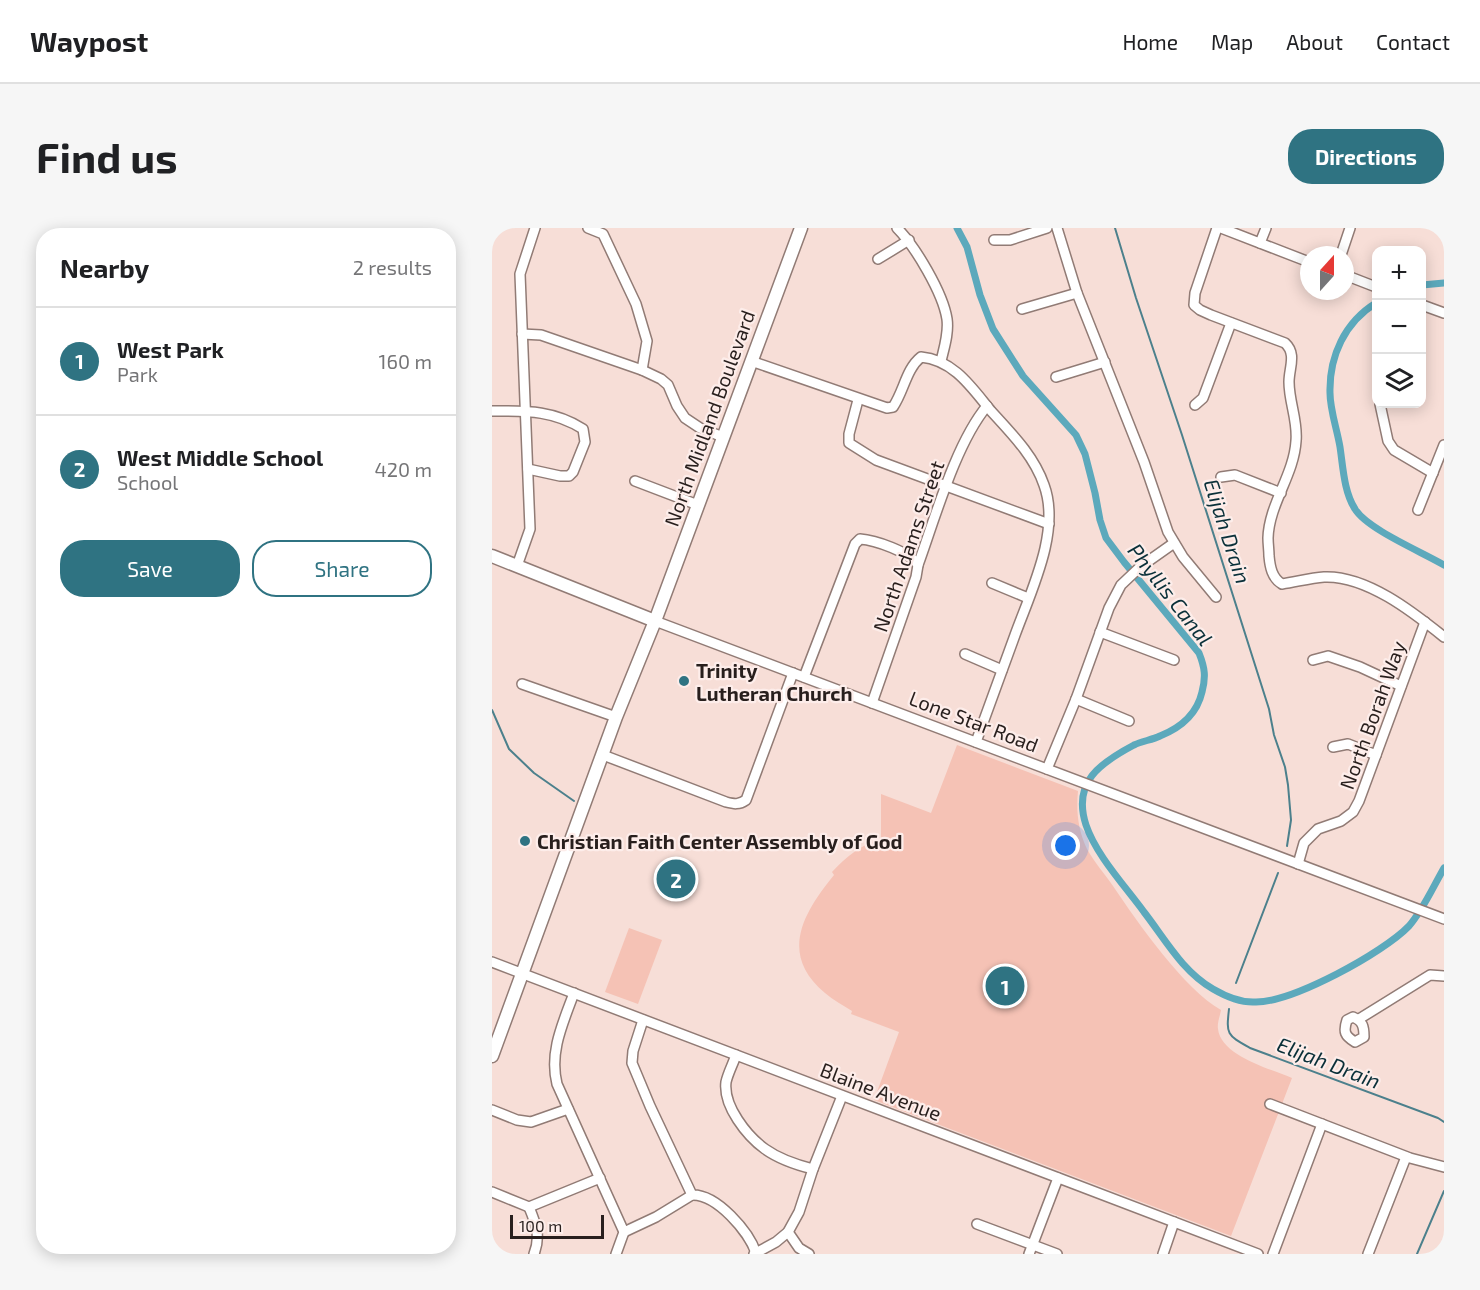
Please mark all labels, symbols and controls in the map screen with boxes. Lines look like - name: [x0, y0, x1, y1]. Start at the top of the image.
- text: Waypost: [30, 24, 148, 58]
- text: Home: [1122, 29, 1178, 54]
- text: Map: [1211, 29, 1253, 54]
- text: About: [1286, 29, 1343, 54]
- text: Contact: [1376, 29, 1450, 54]
- button: Directions: [1288, 129, 1444, 184]
- text: Find us: [36, 131, 178, 181]
- north arrow: [1300, 246, 1354, 300]
- map controls: [1372, 246, 1426, 408]
- button: +: [1372, 246, 1426, 300]
- text: Nearby: [60, 252, 149, 283]
- text: 2 results: [353, 255, 432, 279]
- button: −: [1372, 300, 1426, 354]
- street label: North Midland Boulevard: [659, 307, 759, 529]
- text: West Park: [117, 336, 224, 362]
- text: 1: [75, 349, 84, 373]
- text: 160 m: [379, 349, 432, 373]
- button: layers: [1372, 354, 1426, 408]
- text: Park: [117, 362, 158, 386]
- text: West Middle School: [117, 444, 323, 470]
- text: 2: [74, 457, 85, 481]
- text: 420 m: [374, 457, 432, 481]
- street label: North Adams Street: [867, 457, 949, 635]
- text: School: [117, 470, 178, 494]
- water label: Elijah Drain: [1198, 476, 1257, 587]
- water label: Phyllis Canal: [1123, 538, 1219, 651]
- button: Save: [60, 540, 240, 597]
- button: Share: [252, 540, 432, 597]
- street label: North Borah Way: [1334, 637, 1410, 792]
- place label: Trinity Lutheran Church: [696, 658, 853, 705]
- marker: Trinity Lutheran Church: [677, 674, 691, 688]
- street label: Lone Star Road: [906, 685, 1042, 757]
- place label: Christian Faith Center Assembly of God: [537, 829, 902, 854]
- your location: [1051, 831, 1080, 860]
- marker: Christian Faith Center Assembly of God: [518, 834, 532, 848]
- pin: 2: [656, 856, 696, 902]
- pin: 1: [986, 964, 1024, 1008]
- water label: Elijah Drain: [1274, 1031, 1384, 1094]
- street label: Blaine Avenue: [817, 1057, 945, 1125]
- scale bar: [510, 1212, 604, 1240]
- text: 100 m: [519, 1216, 562, 1235]

